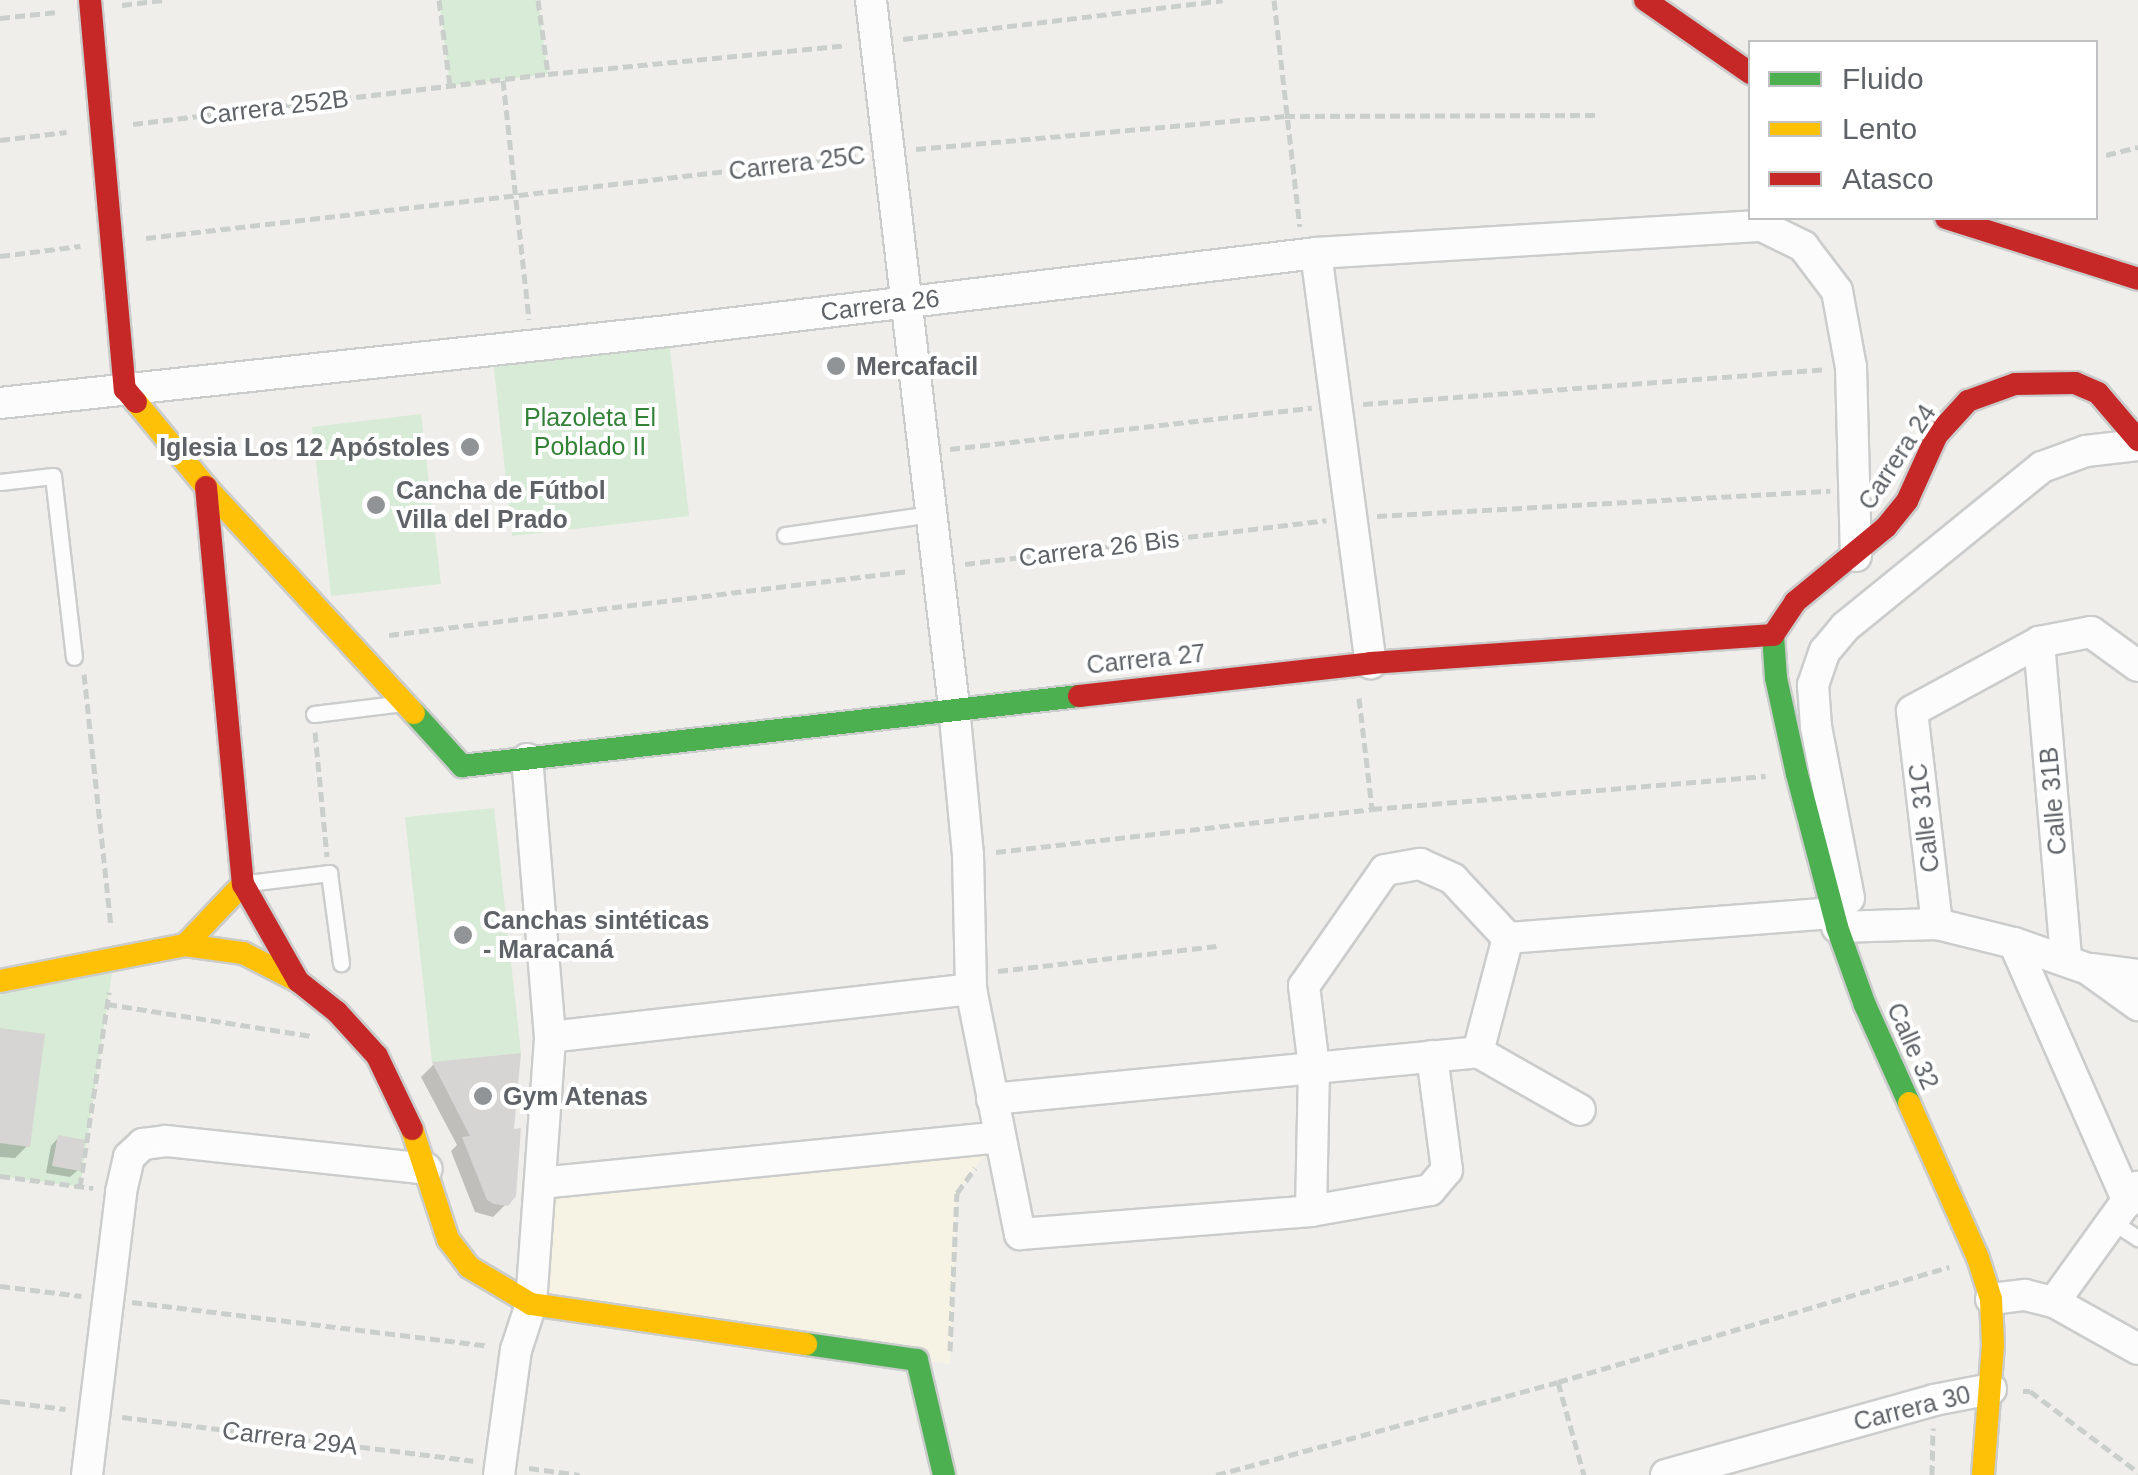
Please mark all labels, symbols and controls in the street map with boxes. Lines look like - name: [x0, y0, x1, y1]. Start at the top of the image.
- legend: [1748, 40, 2098, 220]
- text: Fluido: [1842, 62, 1924, 95]
- street label: Carrera 252B: [198, 83, 350, 131]
- text: Lento: [1842, 112, 1917, 145]
- street label: Carrera 25C: [727, 140, 867, 186]
- text: Atasco: [1842, 162, 1934, 195]
- street label: Carrera 26: [819, 283, 941, 327]
- place label: Mercafacil: [856, 351, 978, 381]
- marker: Mercafacil: [825, 355, 847, 377]
- street label: Carrera 24: [1852, 399, 1942, 515]
- park label: Plazoleta El Poblado II: [524, 403, 656, 462]
- place label: Iglesia Los 12 Apóstoles: [158, 432, 450, 462]
- marker: Iglesia Los 12 Apóstoles: [459, 436, 481, 458]
- place label: Cancha de Fútbol Villa del Prado: [396, 476, 606, 535]
- marker: Cancha de Fútbol Villa del Prado: [365, 494, 387, 516]
- street label: Carrera 26 Bis: [1017, 523, 1181, 573]
- street label: Carrera 27: [1085, 638, 1207, 680]
- street label: Calle 31B: [2033, 746, 2073, 856]
- street label: Calle 31C: [1902, 762, 1946, 874]
- place label: Canchas sintéticas - Maracaná: [483, 906, 709, 965]
- marker: Canchas sintéticas - Maracaná: [452, 924, 474, 946]
- street label: Calle 32: [1881, 998, 1945, 1094]
- place label: Gym Atenas: [503, 1081, 649, 1111]
- marker: Gym Atenas: [472, 1085, 494, 1107]
- street label: Carrera 30: [1850, 1379, 1974, 1437]
- street label: Carrera 29A: [221, 1415, 359, 1461]

